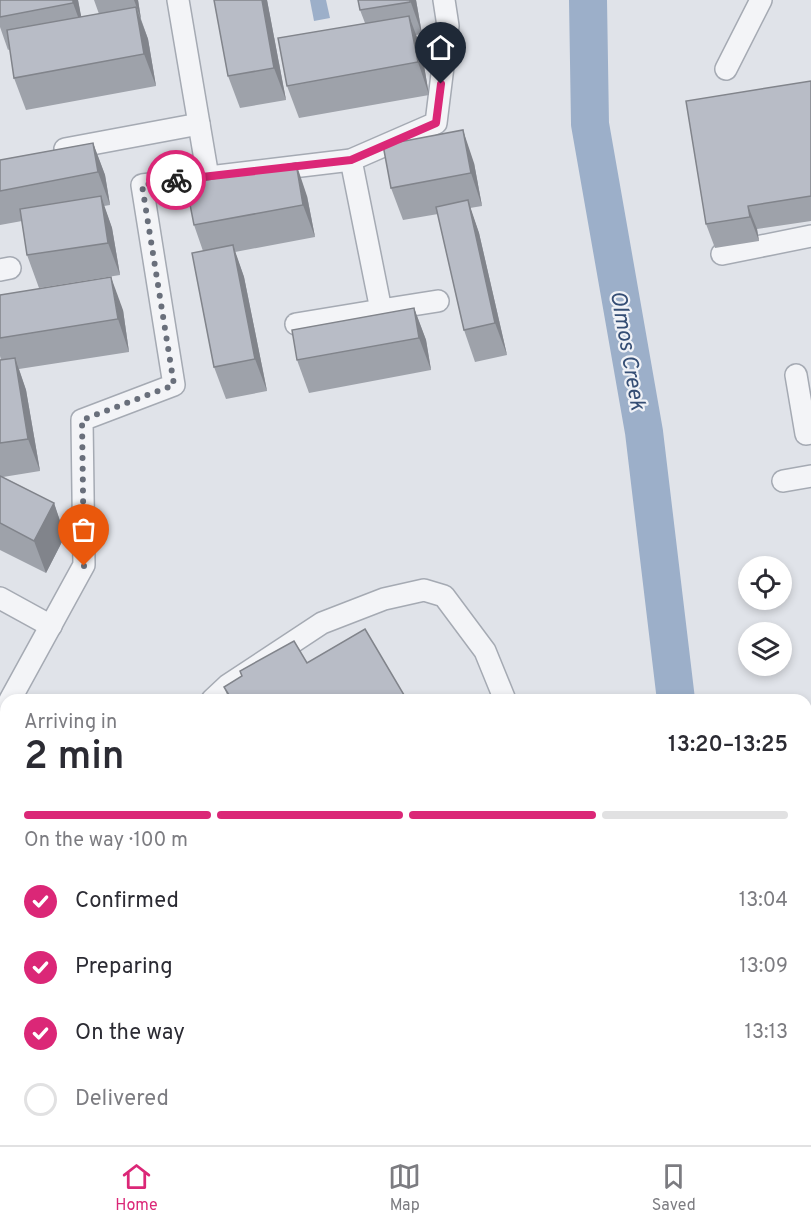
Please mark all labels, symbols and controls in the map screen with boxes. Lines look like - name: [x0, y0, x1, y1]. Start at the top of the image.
- pin: [415, 22, 466, 84]
- icon: home: [424, 31, 457, 64]
- courier: [146, 150, 206, 210]
- icon: bike: [160, 164, 193, 197]
- water label: Olmos Creek: [603, 289, 650, 413]
- pin: [58, 504, 109, 566]
- icon: bag: [67, 513, 100, 546]
- map controls: [738, 556, 792, 676]
- button: locate: [738, 556, 792, 610]
- button: layers: [738, 622, 792, 676]
- text: Arriving in: [24, 710, 117, 736]
- text: 13:20–13:25: [668, 732, 788, 759]
- text: 2 min: [24, 734, 125, 783]
- text: On the way · 100 m: [24, 828, 188, 854]
- icon: check: [24, 885, 57, 918]
- text: Confirmed: [75, 888, 179, 915]
- text: 13:04: [739, 888, 788, 914]
- icon: check: [24, 951, 57, 984]
- text: Preparing: [75, 954, 173, 981]
- text: 13:09: [739, 954, 788, 980]
- icon: check: [24, 1017, 57, 1050]
- text: On the way: [75, 1020, 185, 1047]
- text: 13:13: [745, 1020, 788, 1046]
- text: Delivered: [75, 1086, 169, 1113]
- tab: Home: [115, 1160, 158, 1216]
- tab: Map: [388, 1160, 421, 1216]
- tab: Saved: [652, 1160, 696, 1216]

